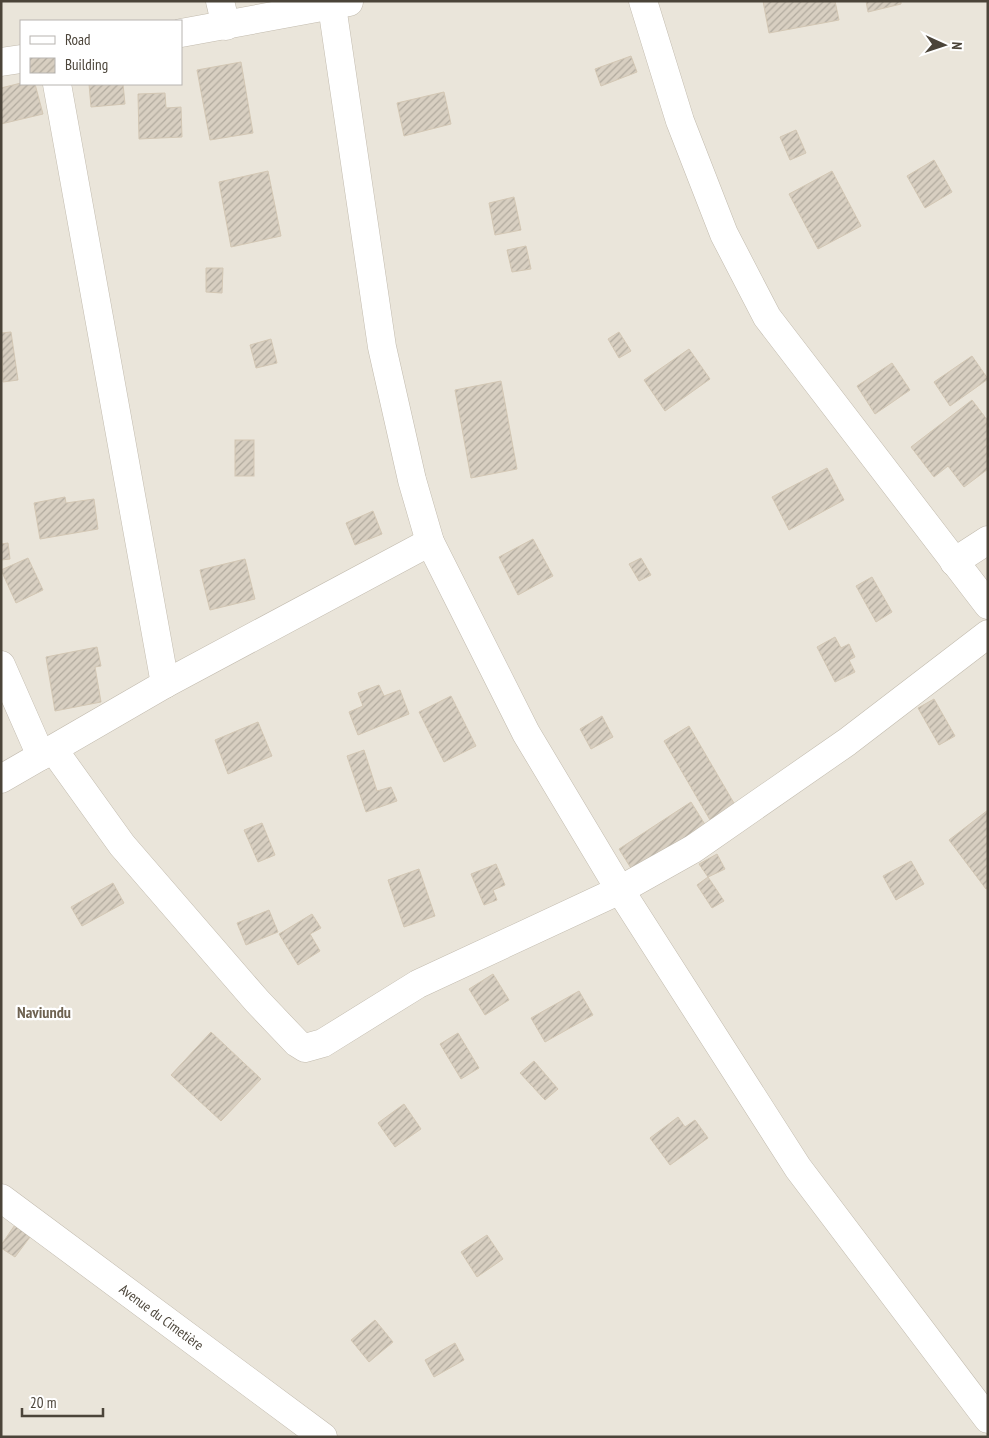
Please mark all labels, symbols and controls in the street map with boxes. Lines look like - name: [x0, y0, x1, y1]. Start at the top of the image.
- legend: [20, 20, 182, 85]
- north arrow: [919, 20, 969, 70]
- text: Road: [65, 30, 91, 49]
- text: N: [948, 41, 966, 50]
- text: Building: [65, 55, 108, 74]
- district label: Naviundu: [17, 1002, 71, 1022]
- street label: Avenue du Cimetière: [116, 1280, 207, 1354]
- scale bar: [22, 1386, 104, 1418]
- text: 20 m: [30, 1393, 56, 1412]

